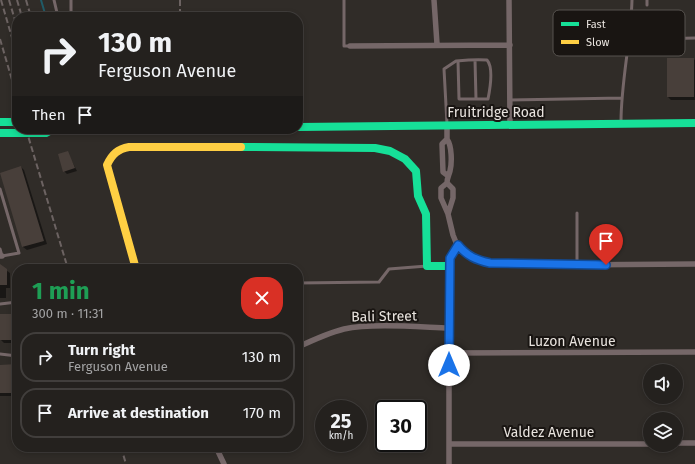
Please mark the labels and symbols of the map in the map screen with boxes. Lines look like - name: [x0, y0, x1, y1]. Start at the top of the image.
- legend: [553, 10, 685, 56]
- text: Fast: [586, 18, 606, 31]
- text: Slow: [586, 36, 610, 49]
- street label: Fruitridge Road: [447, 104, 545, 121]
- pin: [589, 224, 623, 265]
- street label: Bali Street: [351, 307, 418, 326]
- street label: Luzon Avenue: [528, 333, 616, 350]
- position arrow: [428, 344, 470, 386]
- speed limit sign: 30: [375, 400, 427, 452]
- street label: Valdez Avenue: [504, 424, 594, 441]

